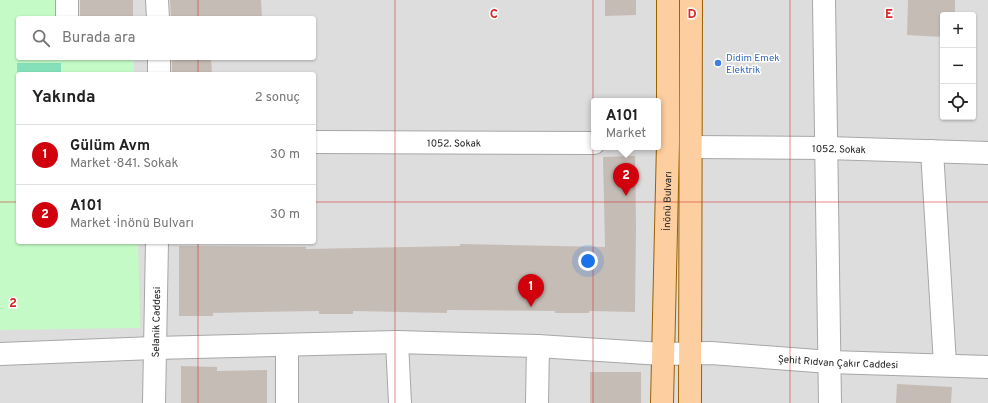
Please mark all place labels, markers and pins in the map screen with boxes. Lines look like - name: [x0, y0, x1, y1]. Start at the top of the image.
- place label: Didim Emek Elektrik: [726, 52, 780, 77]
- marker: Didim Emek Elektrik: [713, 58, 723, 68]
- pin: 2: [613, 163, 639, 196]
- pin: 1: [518, 274, 544, 307]

